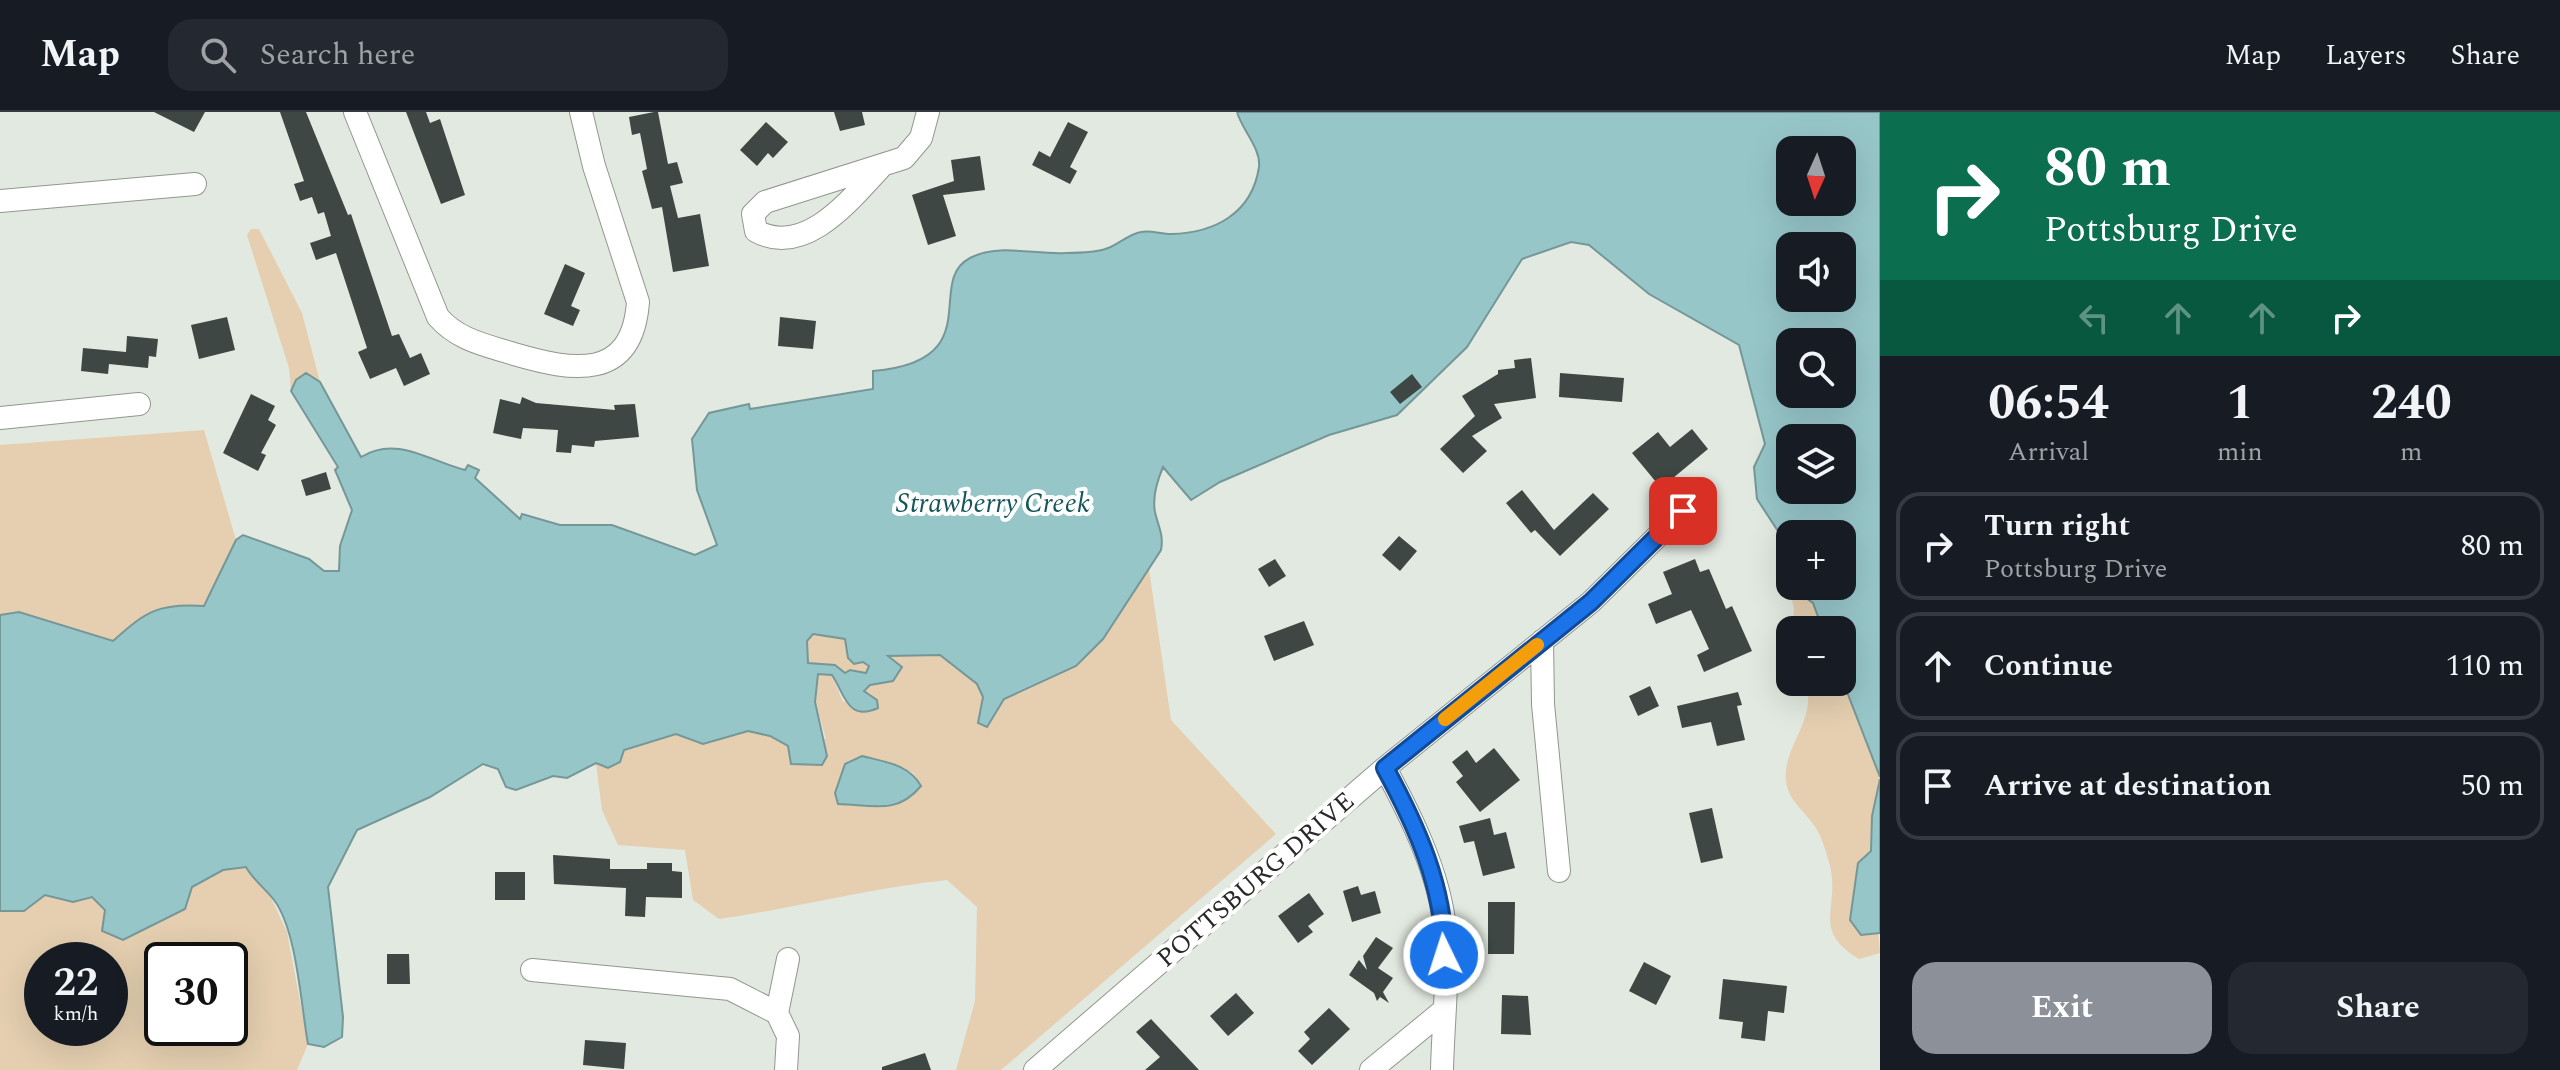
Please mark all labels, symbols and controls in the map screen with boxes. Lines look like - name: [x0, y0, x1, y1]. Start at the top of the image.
- search box: [168, 19, 728, 91]
- text: Map: [40, 26, 120, 84]
- text: Search here: [260, 32, 415, 78]
- icon: search: [196, 33, 240, 77]
- text: Map: [2225, 34, 2281, 77]
- text: Layers: [2325, 34, 2407, 77]
- text: Share: [2451, 34, 2520, 77]
- text: 80 m: [2044, 126, 2171, 211]
- north arrow: [1776, 136, 1856, 216]
- map controls: [1776, 136, 1856, 696]
- icon: right: [1912, 144, 2016, 248]
- text: Pottsburg Drive: [2044, 203, 2298, 258]
- button: sound: [1776, 232, 1856, 312]
- icon: left: [2072, 296, 2116, 340]
- icon: ahead: [2156, 296, 2200, 340]
- icon: ahead: [2240, 296, 2284, 340]
- icon: right: [2324, 296, 2368, 340]
- button: search: [1776, 328, 1856, 408]
- text: 06:54: [1988, 367, 2109, 440]
- text: 1: [2226, 367, 2253, 440]
- text: 240: [2371, 367, 2452, 440]
- button: layers: [1776, 424, 1856, 504]
- text: Arrival: [2008, 432, 2089, 472]
- text: min: [2217, 432, 2263, 472]
- text: m: [2400, 432, 2422, 472]
- pin: [1649, 477, 1717, 545]
- water label: Strawberry Creek: [896, 482, 1090, 525]
- icon: arrive: [1661, 489, 1705, 533]
- text: Turn right: [1984, 503, 2130, 549]
- button: +: [1776, 520, 1856, 600]
- text: 80 m: [2461, 523, 2524, 569]
- icon: right: [1916, 524, 1960, 568]
- text: Pottsburg Drive: [1984, 549, 2167, 589]
- button: −: [1776, 616, 1856, 696]
- text: Continue: [1984, 643, 2113, 689]
- text: 110 m: [2446, 643, 2524, 689]
- icon: ahead: [1916, 644, 1960, 688]
- text: Arrive at destination: [1984, 763, 2271, 809]
- text: 50 m: [2461, 763, 2524, 809]
- icon: arrive: [1916, 764, 1960, 808]
- street label: POTTSBURG DRIVE: [1148, 782, 1364, 977]
- position arrow: [1402, 913, 1486, 997]
- speed limit sign: 30: [144, 942, 248, 1046]
- text: 22: [54, 953, 98, 1014]
- button: Exit: [1912, 962, 2212, 1054]
- button: Share: [2228, 962, 2528, 1054]
- text: km/h: [54, 999, 99, 1029]

